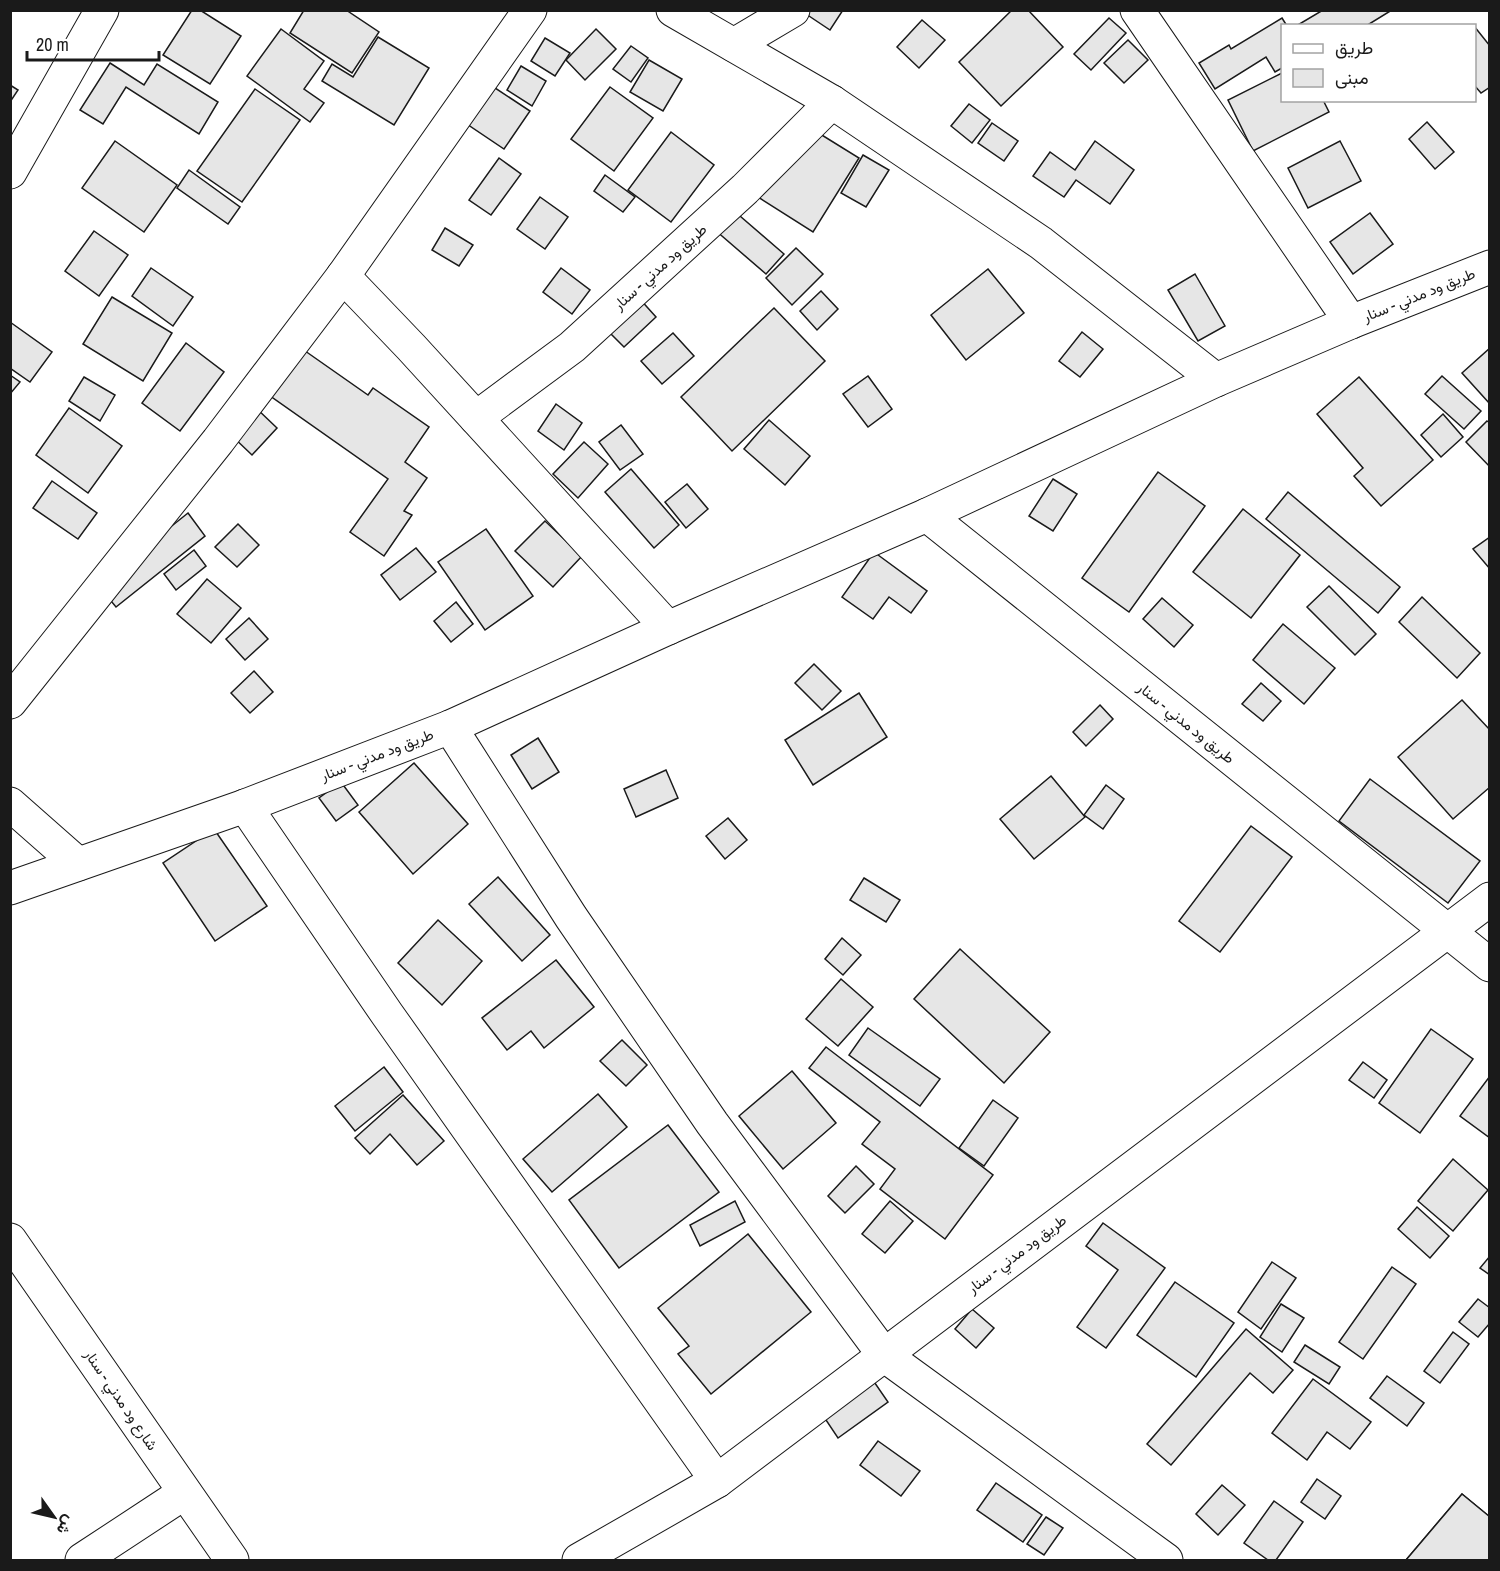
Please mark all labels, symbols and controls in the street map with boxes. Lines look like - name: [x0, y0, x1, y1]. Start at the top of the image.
- scale bar: [27, 24, 159, 62]
- legend: [1281, 24, 1476, 102]
- text: 20 m: [36, 32, 69, 57]
- text: طريق: [1335, 35, 1373, 60]
- text: مبنى: [1335, 65, 1369, 90]
- street label: طريق ود مدني - سنار: [608, 219, 713, 317]
- street label: طريق ود مدني - سنار: [1359, 262, 1479, 330]
- street label: طريق ود مدني - سنار: [1131, 676, 1239, 771]
- street label: طريق ود مدني - سنار: [316, 723, 438, 789]
- street label: طريق ود مدني - سنار: [962, 1209, 1073, 1301]
- street label: شارع ود مدني - سنار: [77, 1344, 163, 1456]
- north arrow: [24, 1487, 84, 1547]
- text: ش: [52, 1511, 81, 1540]

